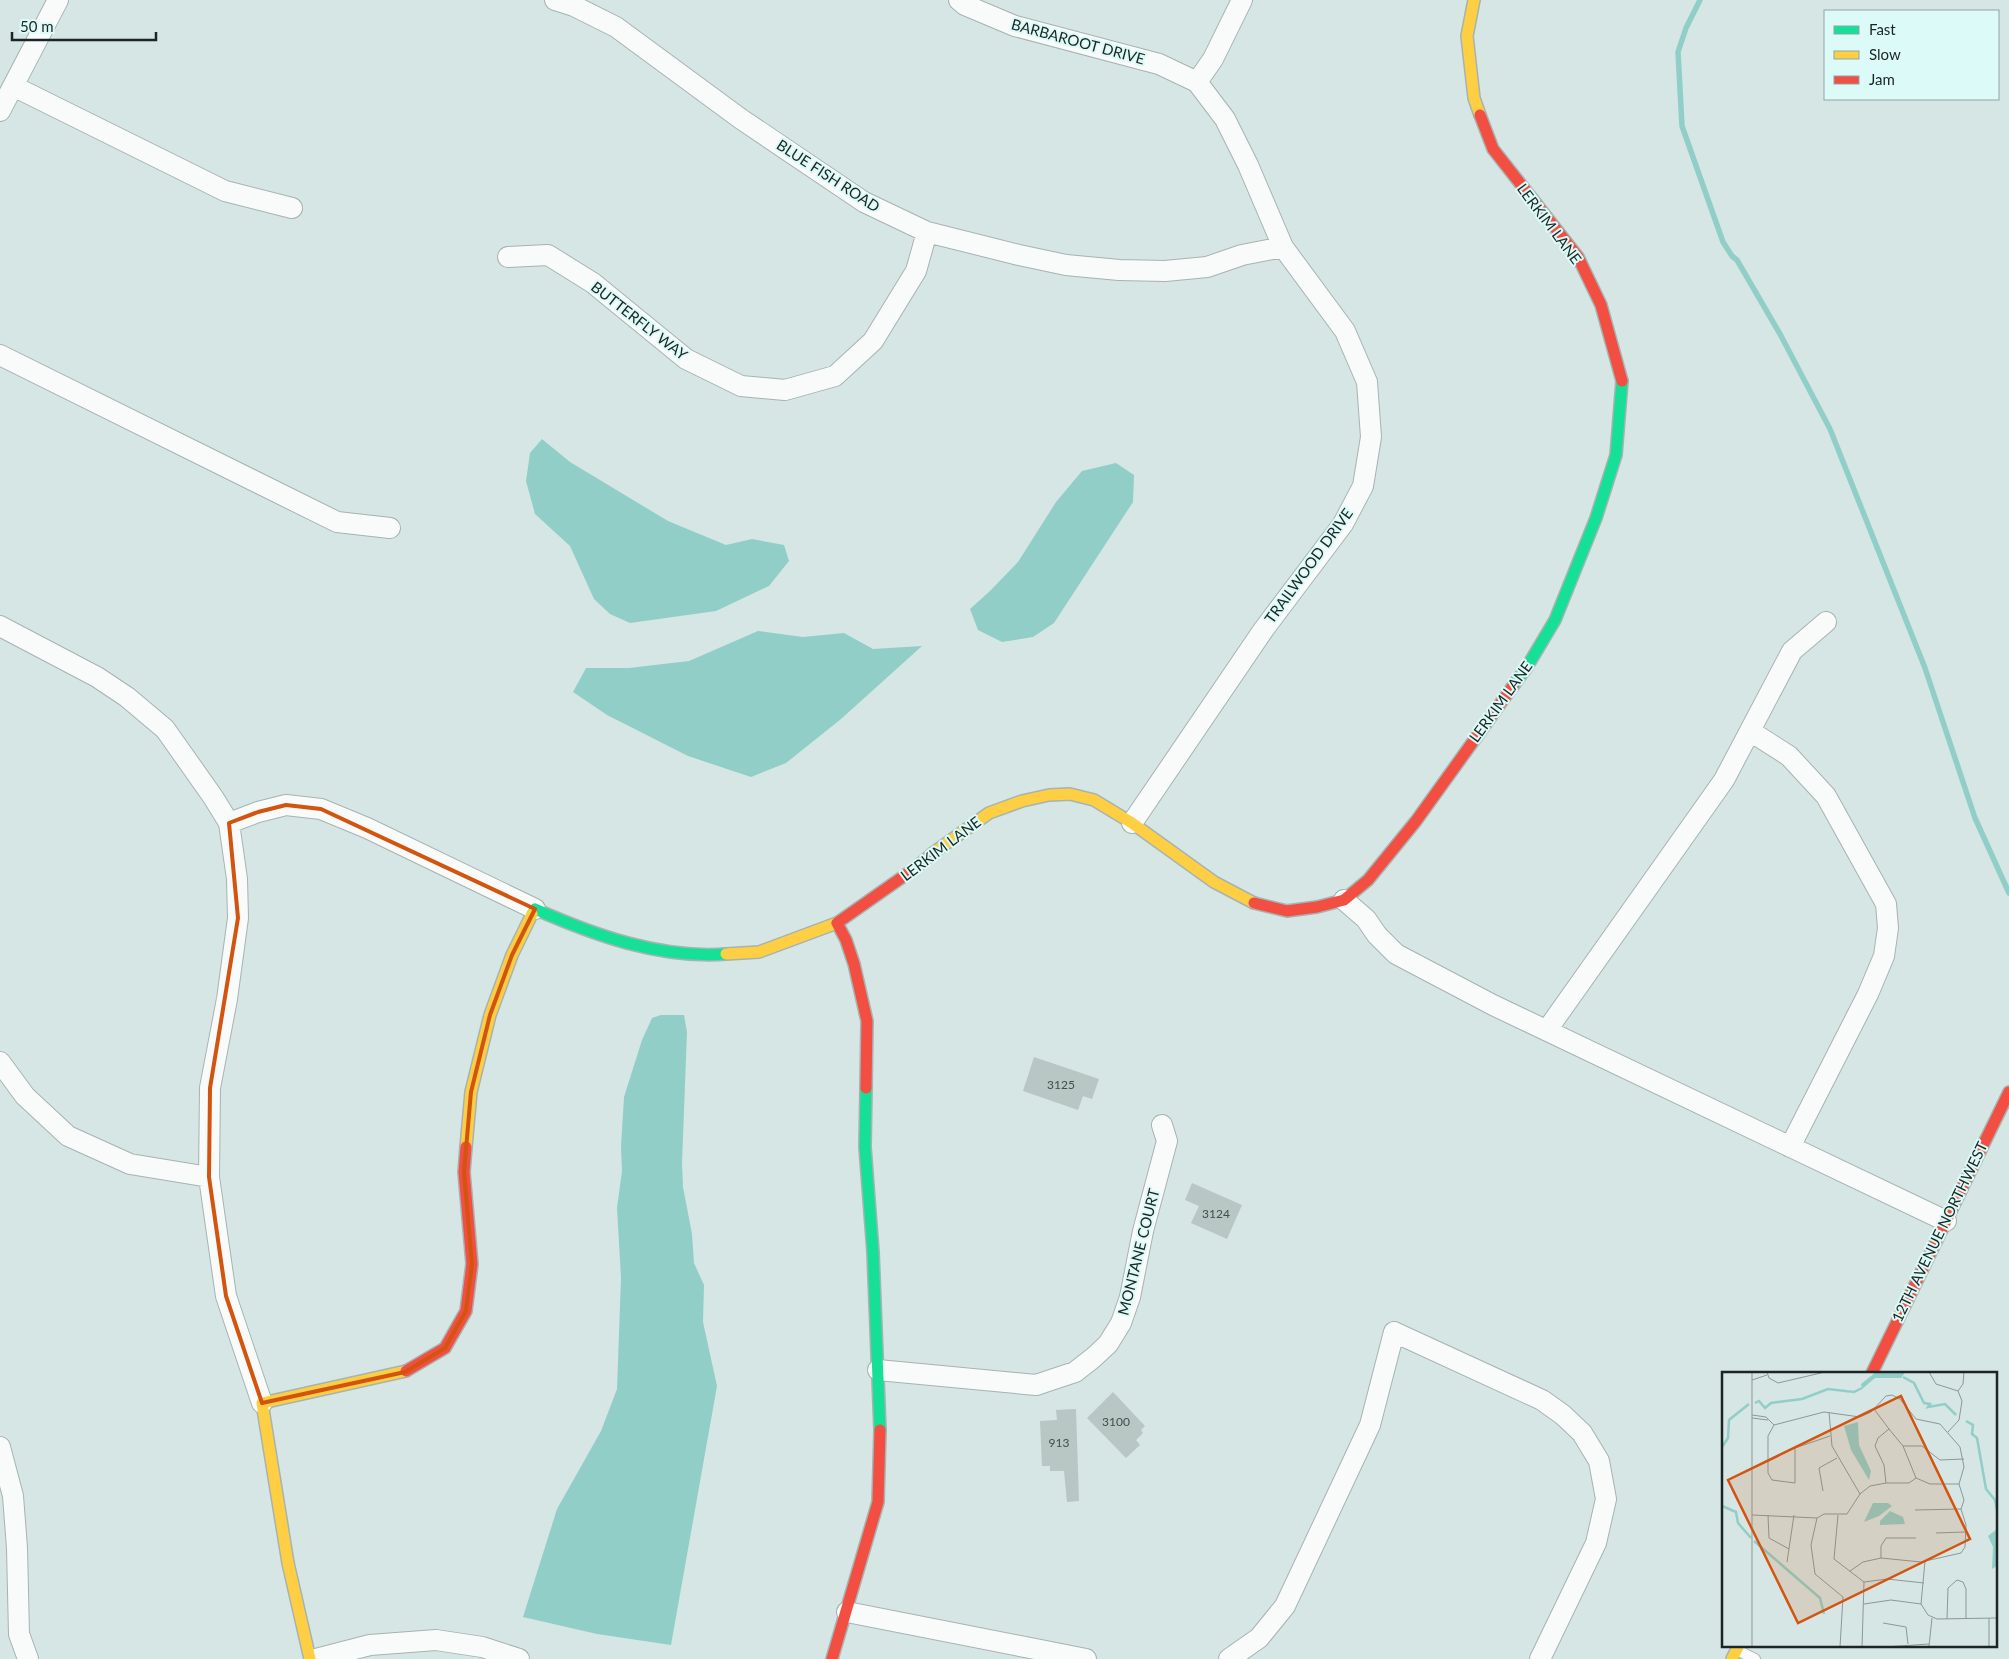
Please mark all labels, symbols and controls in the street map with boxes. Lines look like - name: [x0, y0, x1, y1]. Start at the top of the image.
- scale bar: [12, 10, 156, 42]
- legend: [1824, 10, 1999, 100]
- street label: BARBAROOT DRIVE: [1009, 15, 1147, 68]
- text: 50 m: [20, 17, 54, 35]
- text: Fast: [1869, 20, 1896, 38]
- text: Slow: [1869, 45, 1901, 63]
- text: Jam: [1869, 70, 1895, 88]
- street label: BLUE FISH ROAD: [774, 135, 883, 215]
- street label: LERKIM LANE: [1514, 180, 1586, 267]
- street label: BUTTERFLY WAY: [588, 277, 692, 364]
- street label: TRAILWOOD DRIVE: [1260, 504, 1356, 626]
- street label: LERKIM LANE: [1465, 657, 1536, 745]
- street label: LERKIM LANE: [897, 812, 984, 884]
- house number: 3125: [1047, 1077, 1075, 1092]
- street label: 12TH AVENUE NORTHWEST: [1888, 1138, 1991, 1325]
- street label: MONTANE COURT: [1114, 1186, 1163, 1317]
- house number: 3124: [1202, 1206, 1230, 1221]
- inset map: [1722, 1372, 1996, 1646]
- house number: 3100: [1102, 1414, 1130, 1429]
- house number: 913: [1049, 1435, 1069, 1450]

